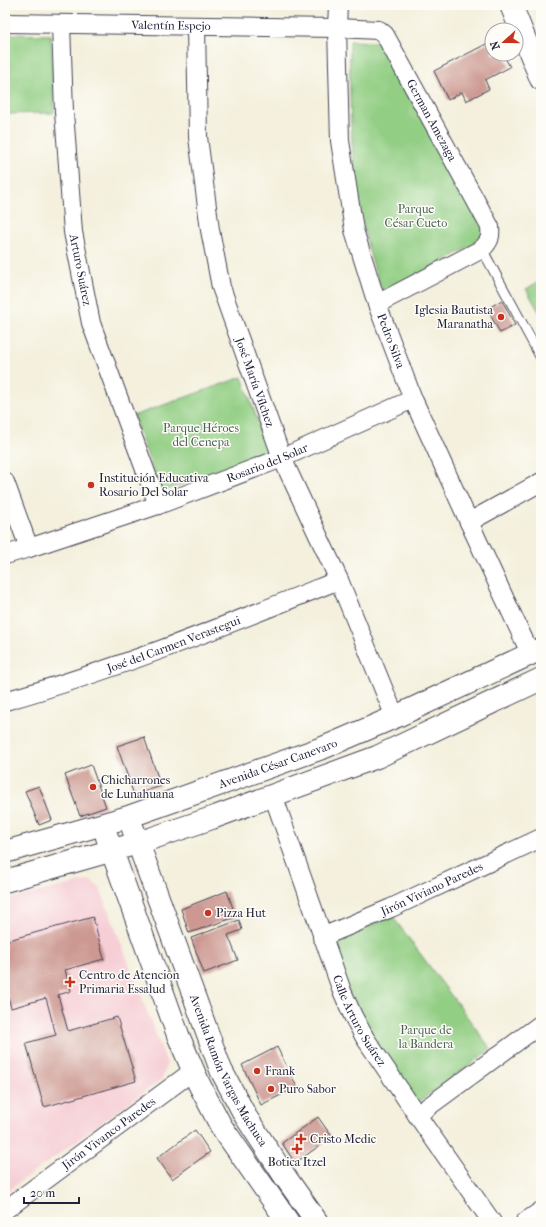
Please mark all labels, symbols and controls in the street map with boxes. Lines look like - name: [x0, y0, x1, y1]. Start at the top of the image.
- street label: Valentín Espejo: [130, 18, 211, 33]
- north arrow: [484, 22, 524, 62]
- text: N: [487, 39, 503, 52]
- street label: German Amezaga: [404, 77, 460, 164]
- park label: Parque César Cueto: [385, 202, 447, 230]
- street label: Arturo Suárez: [66, 232, 95, 308]
- place label: Iglesia Bautista Maranatha: [415, 303, 493, 331]
- street label: Pedro Silva: [374, 311, 408, 371]
- marker: Iglesia Bautista Maranatha: [496, 312, 506, 322]
- street label: José María Vílchez: [232, 335, 278, 430]
- park label: Parque Héroes del Cenepa: [163, 421, 240, 449]
- street label: Rosario del Solar: [225, 440, 311, 485]
- place label: Institución Educativa Rosario Del Solar: [99, 471, 209, 499]
- marker: Institución Educativa Rosario Del Solar: [86, 480, 96, 490]
- street label: José del Carmen Verastegui: [104, 613, 243, 676]
- street label: Avenida César Canevaro: [216, 736, 339, 792]
- place label: Chicharrones de Lunahuana: [101, 773, 174, 801]
- marker: Chicharrones de Lunahuana: [88, 782, 98, 792]
- street label: Jirón Viviano Paredes: [378, 859, 486, 919]
- place label: Pizza Hut: [216, 906, 267, 920]
- marker: Pizza Hut: [203, 908, 213, 918]
- place label: Centro de Atencion Primaria Essalud: [79, 968, 179, 996]
- street label: Calle Arturo Suárez: [330, 973, 389, 1069]
- marker: Centro de Atencion Primaria Essalud: [64, 976, 76, 988]
- street label: Avenida Ramón Vargas Machuca: [187, 991, 271, 1149]
- park label: Parque de la Bandera: [398, 1023, 454, 1051]
- place label: Frank: [265, 1064, 296, 1078]
- marker: Frank: [252, 1066, 262, 1076]
- place label: Puro Sabor: [279, 1082, 337, 1096]
- marker: Puro Sabor: [266, 1084, 276, 1094]
- street label: Jirón Vivanco Paredes: [59, 1094, 159, 1173]
- place label: Cristo Medic: [310, 1132, 376, 1146]
- marker: Cristo Medic: [295, 1133, 307, 1145]
- marker: Botica Itzel: [292, 1144, 302, 1154]
- place label: Botica Itzel: [268, 1155, 327, 1169]
- scale bar: [24, 1179, 79, 1205]
- text: 20 m: [30, 1186, 55, 1200]

